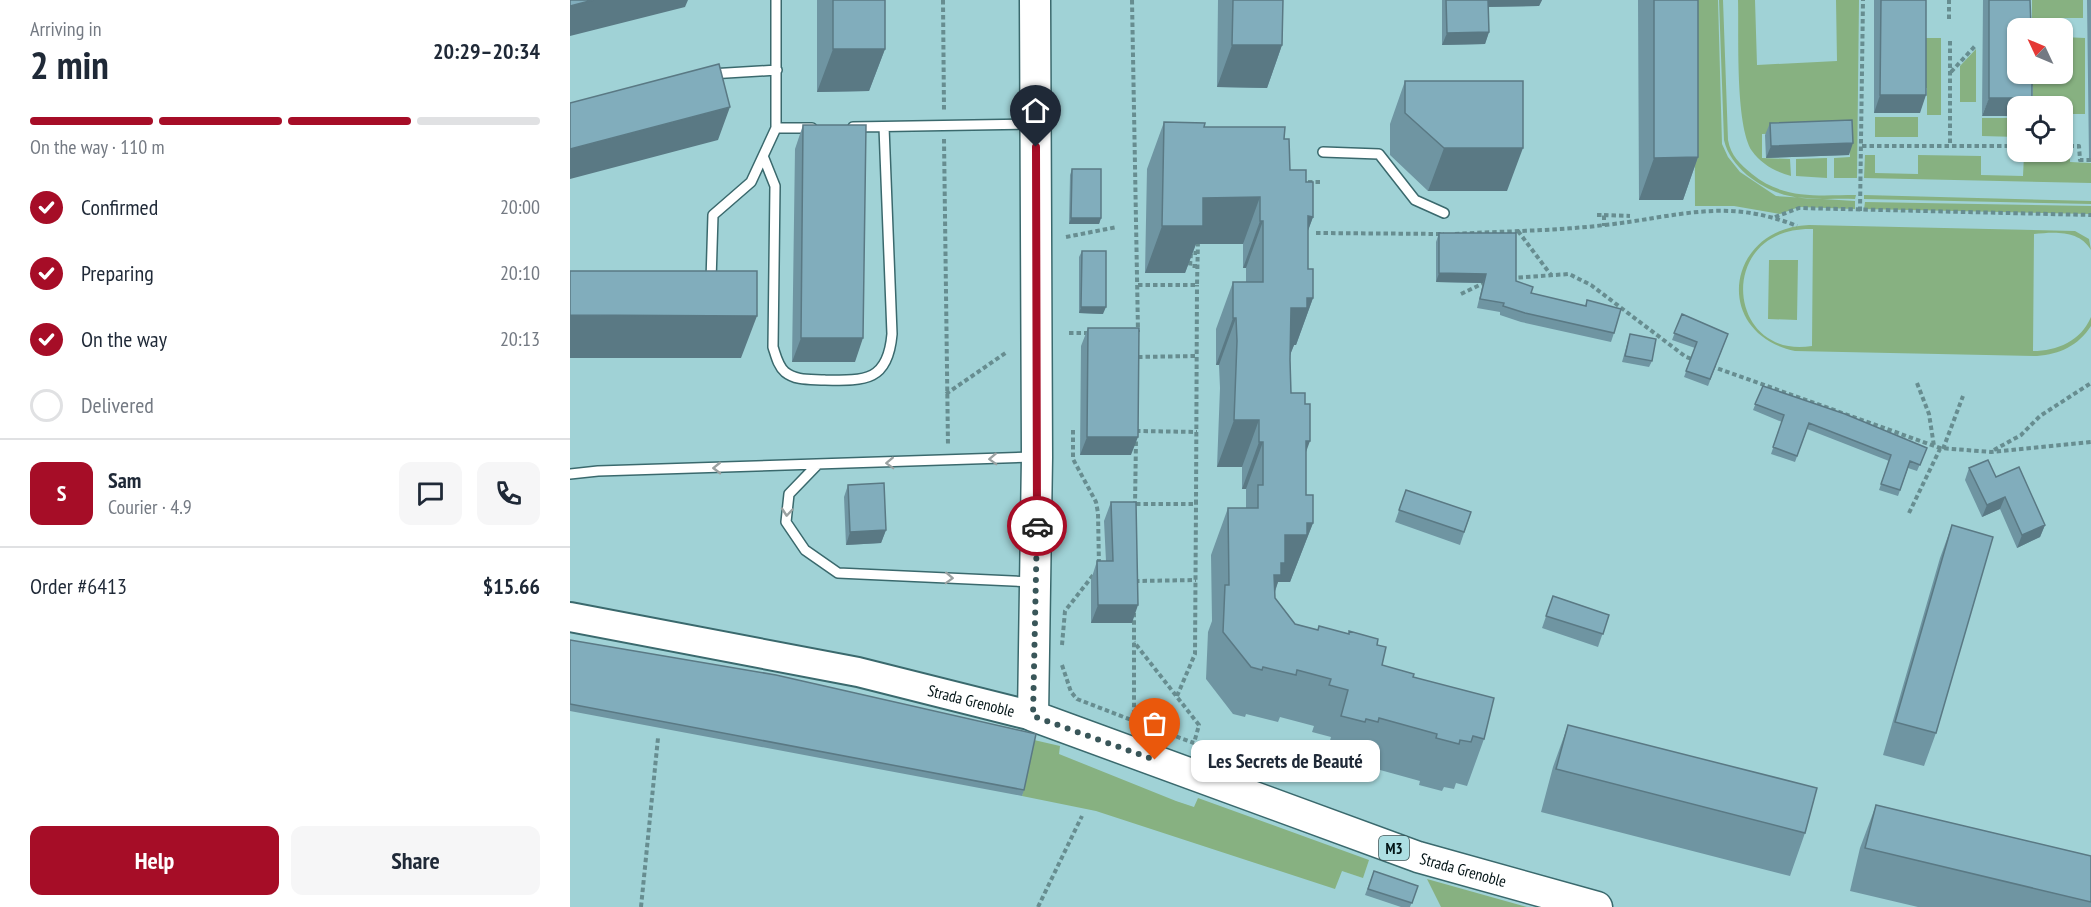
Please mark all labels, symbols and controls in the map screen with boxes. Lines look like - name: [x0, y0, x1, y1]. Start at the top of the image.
- text: Arriving in: [30, 16, 102, 42]
- north arrow: [2007, 18, 2073, 84]
- map controls: [2007, 18, 2073, 162]
- text: 20:29–20:34: [433, 37, 540, 65]
- text: 2 min: [30, 39, 109, 90]
- pin: [1010, 85, 1061, 147]
- icon: home: [1019, 94, 1052, 127]
- button: locate: [2007, 96, 2073, 162]
- text: On the way · 110 m: [30, 134, 165, 160]
- icon: check: [30, 191, 63, 224]
- text: Confirmed: [81, 193, 158, 221]
- text: 20:00: [500, 194, 540, 220]
- icon: check: [30, 257, 63, 290]
- text: Preparing: [81, 259, 154, 287]
- text: 20:10: [500, 260, 540, 286]
- icon: check: [30, 323, 63, 356]
- text: On the way: [81, 325, 167, 353]
- text: 20:13: [500, 326, 540, 352]
- text: Delivered: [81, 391, 154, 419]
- one-way arrow: [989, 452, 998, 465]
- one-way arrow: [886, 456, 895, 469]
- one-way arrow: [712, 461, 721, 474]
- button: chat: [399, 462, 462, 525]
- button: phone: [477, 462, 540, 525]
- text: Sam: [108, 466, 141, 494]
- text: S: [57, 479, 66, 507]
- text: Courier · 4.9: [108, 494, 192, 520]
- courier: [1007, 496, 1067, 556]
- one-way arrow: [781, 508, 794, 517]
- icon: car: [1021, 510, 1054, 543]
- text: Order #6413: [30, 572, 127, 600]
- text: $15.66: [483, 572, 540, 600]
- one-way arrow: [944, 572, 953, 585]
- street label: Strada Grenoble: [926, 680, 1017, 721]
- pin: [1129, 698, 1180, 760]
- icon: bag: [1138, 707, 1171, 740]
- callout: Les Secrets de Beauté: [1191, 739, 1380, 781]
- text: Les Secrets de Beauté: [1208, 748, 1363, 774]
- button: Help: [30, 826, 279, 895]
- button: Share: [291, 826, 540, 895]
- road number: M3: [1379, 836, 1409, 860]
- street label: Strada Grenoble: [1418, 848, 1509, 891]

